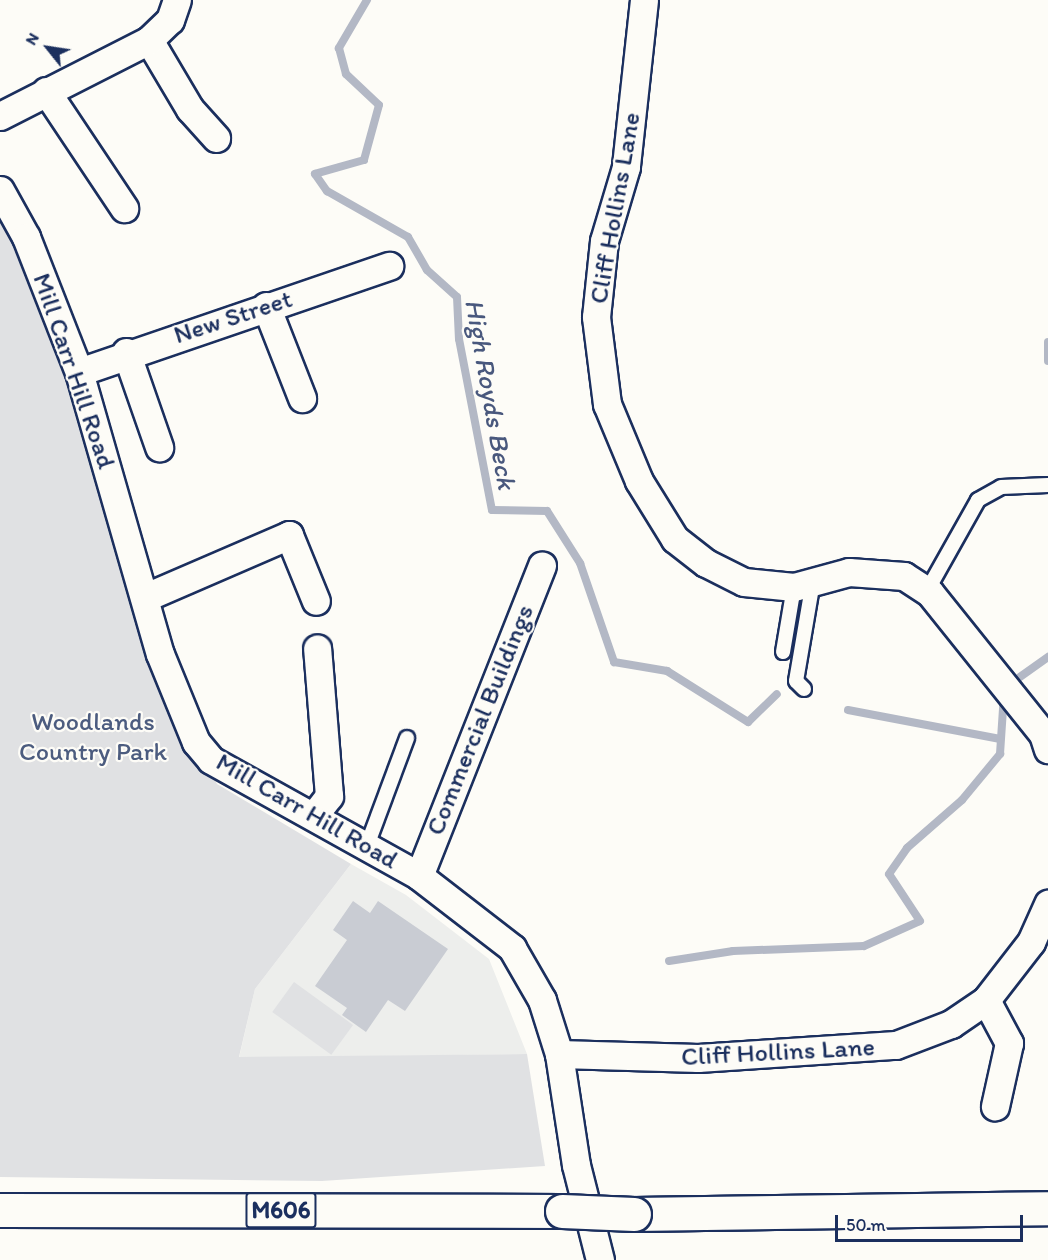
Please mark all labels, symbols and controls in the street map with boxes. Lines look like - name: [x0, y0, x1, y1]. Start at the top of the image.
- north arrow: [18, 18, 78, 78]
- text: N: [21, 29, 43, 48]
- street label: Cliff Hollins Lane: [583, 110, 647, 306]
- street label: Mill Carr Hill Road: [26, 269, 122, 473]
- street label: New Street: [170, 283, 296, 351]
- water label: High Royds Beck: [458, 297, 524, 491]
- street label: Commercial Buildings: [419, 600, 541, 840]
- park label: Woodlands Country Park: [19, 706, 167, 768]
- street label: Mill Carr Hill Road: [210, 746, 404, 876]
- street label: Cliff Hollins Lane: [680, 1031, 876, 1073]
- road number: M606: [245, 1189, 317, 1231]
- scale bar: [838, 1203, 1026, 1241]
- text: 50 m: [846, 1214, 886, 1236]

